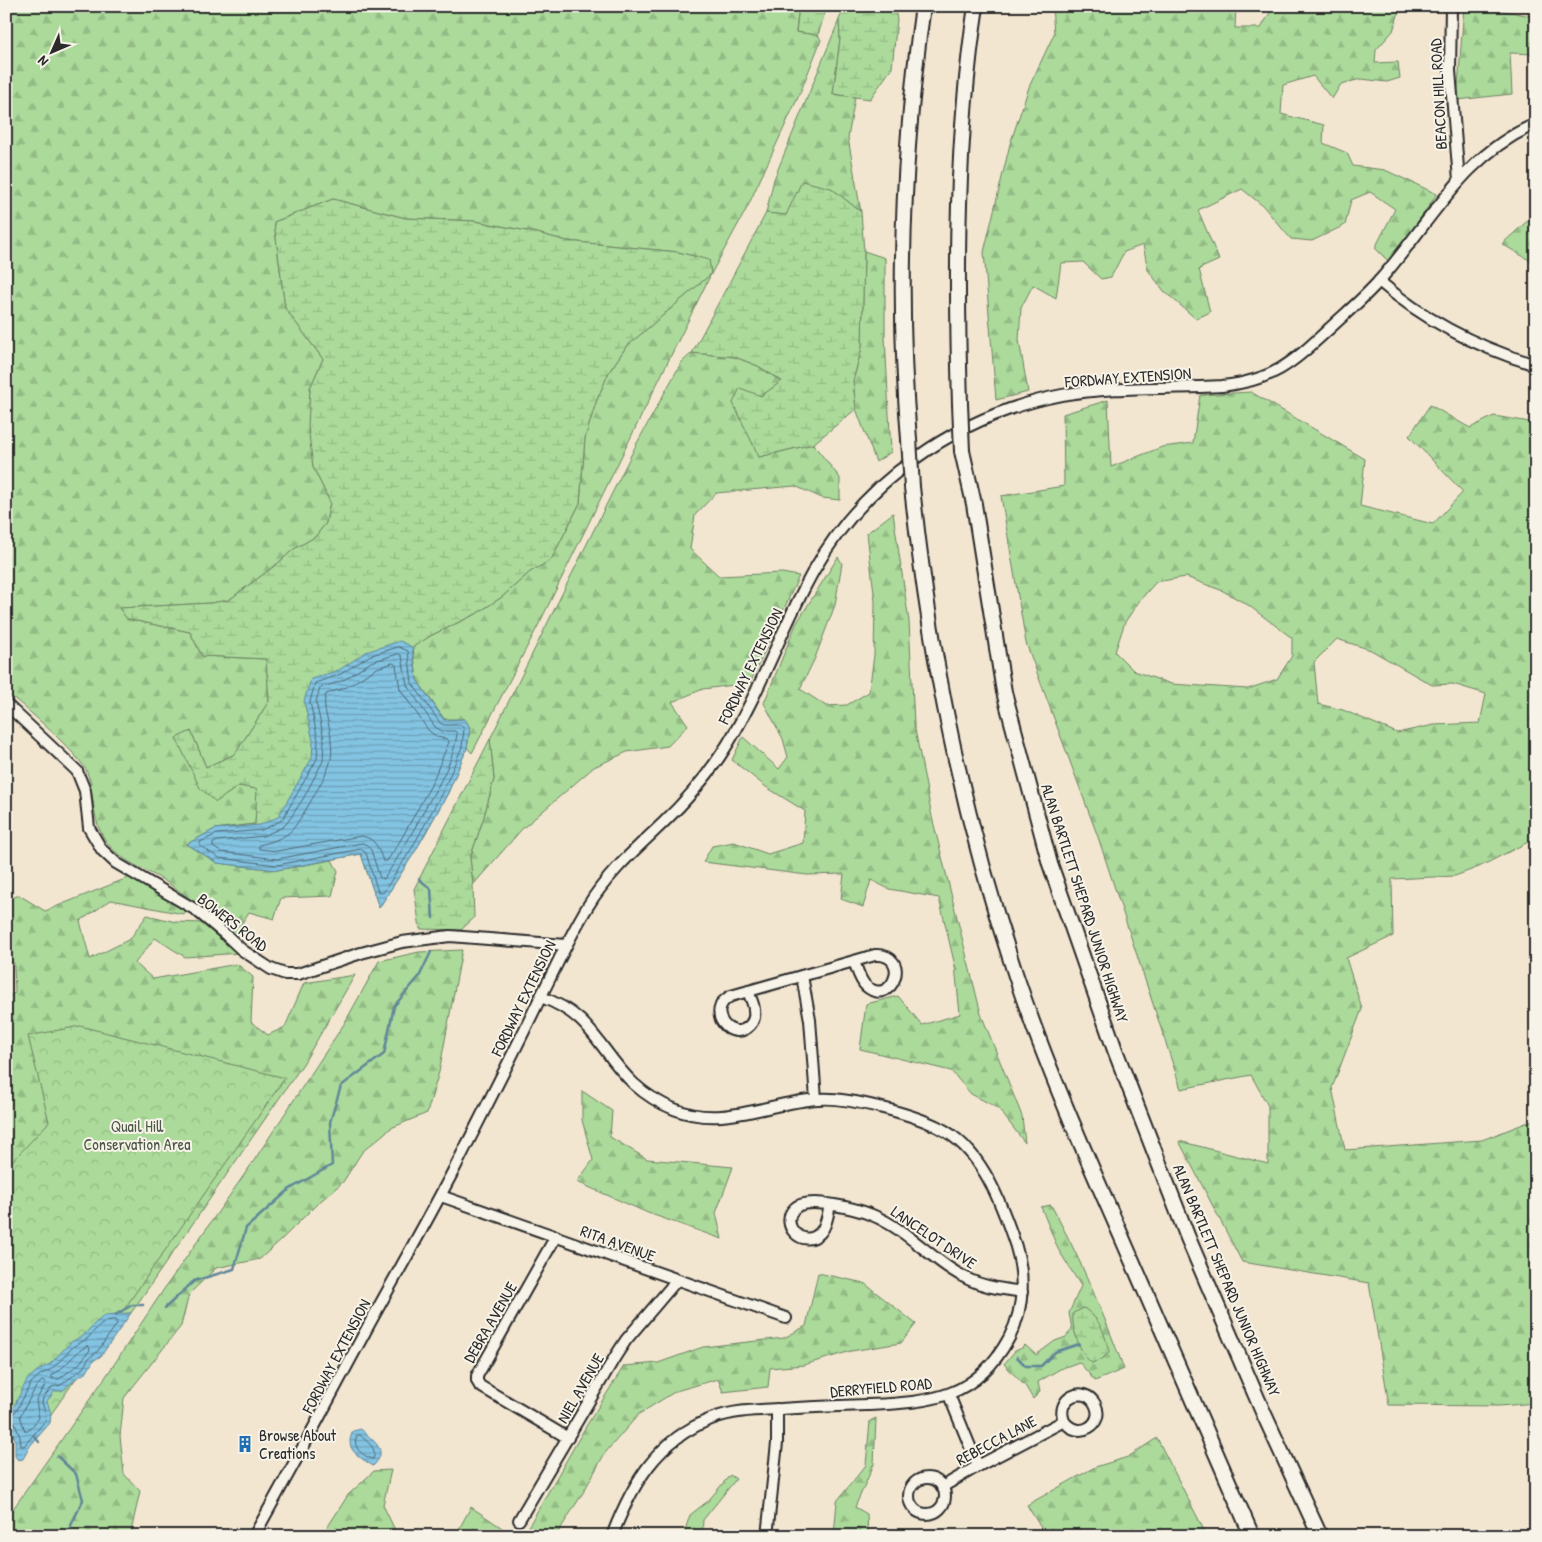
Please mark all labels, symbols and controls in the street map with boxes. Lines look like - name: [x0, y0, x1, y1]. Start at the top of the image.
- north arrow: [28, 28, 78, 78]
- street label: BEACON HILL ROAD: [1424, 37, 1452, 150]
- text: N: [33, 52, 52, 71]
- street label: FORDWAY EXTENSION: [1063, 362, 1192, 392]
- street label: FORDWAY EXTENSION: [712, 604, 788, 729]
- street label: ALAN BARTLETT SHEPARD JUNIOR HIGHWAY: [1036, 781, 1134, 1025]
- street label: BOWERS ROAD: [193, 888, 273, 957]
- street label: FORDWAY EXTENSION: [485, 936, 561, 1061]
- park label: Quail Hill Conservation Area: [84, 1115, 190, 1155]
- street label: ALAN BARTLETT SHEPARD JUNIOR HIGHWAY: [1168, 1161, 1286, 1399]
- street label: LANCELOT DRIVE: [887, 1200, 981, 1274]
- street label: RITA AVENUE: [577, 1219, 659, 1267]
- street label: DEBRA AVENUE: [458, 1278, 522, 1366]
- street label: FORDWAY EXTENSION: [296, 1295, 375, 1418]
- street label: NIEL AVENUE: [551, 1349, 609, 1427]
- street label: DERRYFIELD ROAD: [829, 1372, 933, 1402]
- street label: REBECCA LANE: [952, 1410, 1040, 1470]
- place label: Browse About Creations: [259, 1424, 337, 1464]
- building icon: Browse About Creations: [235, 1434, 255, 1454]

